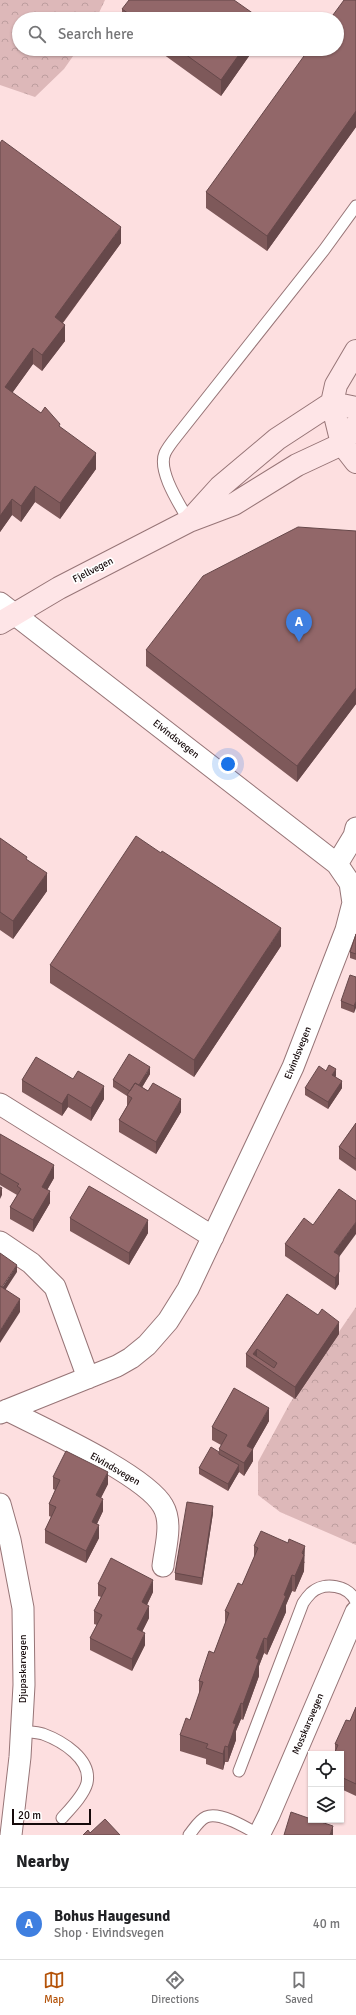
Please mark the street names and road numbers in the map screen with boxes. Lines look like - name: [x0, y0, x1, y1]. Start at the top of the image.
- street label: Fjellvegen: [71, 555, 115, 585]
- street label: Eivindsvegen: [150, 717, 202, 761]
- street label: Eivindsvegen: [282, 1025, 314, 1081]
- street label: Eivindsvegen: [88, 1450, 142, 1488]
- street label: Djupaskarvegen: [17, 1635, 29, 1703]
- street label: Mosskarsvegen: [290, 1692, 326, 1756]

